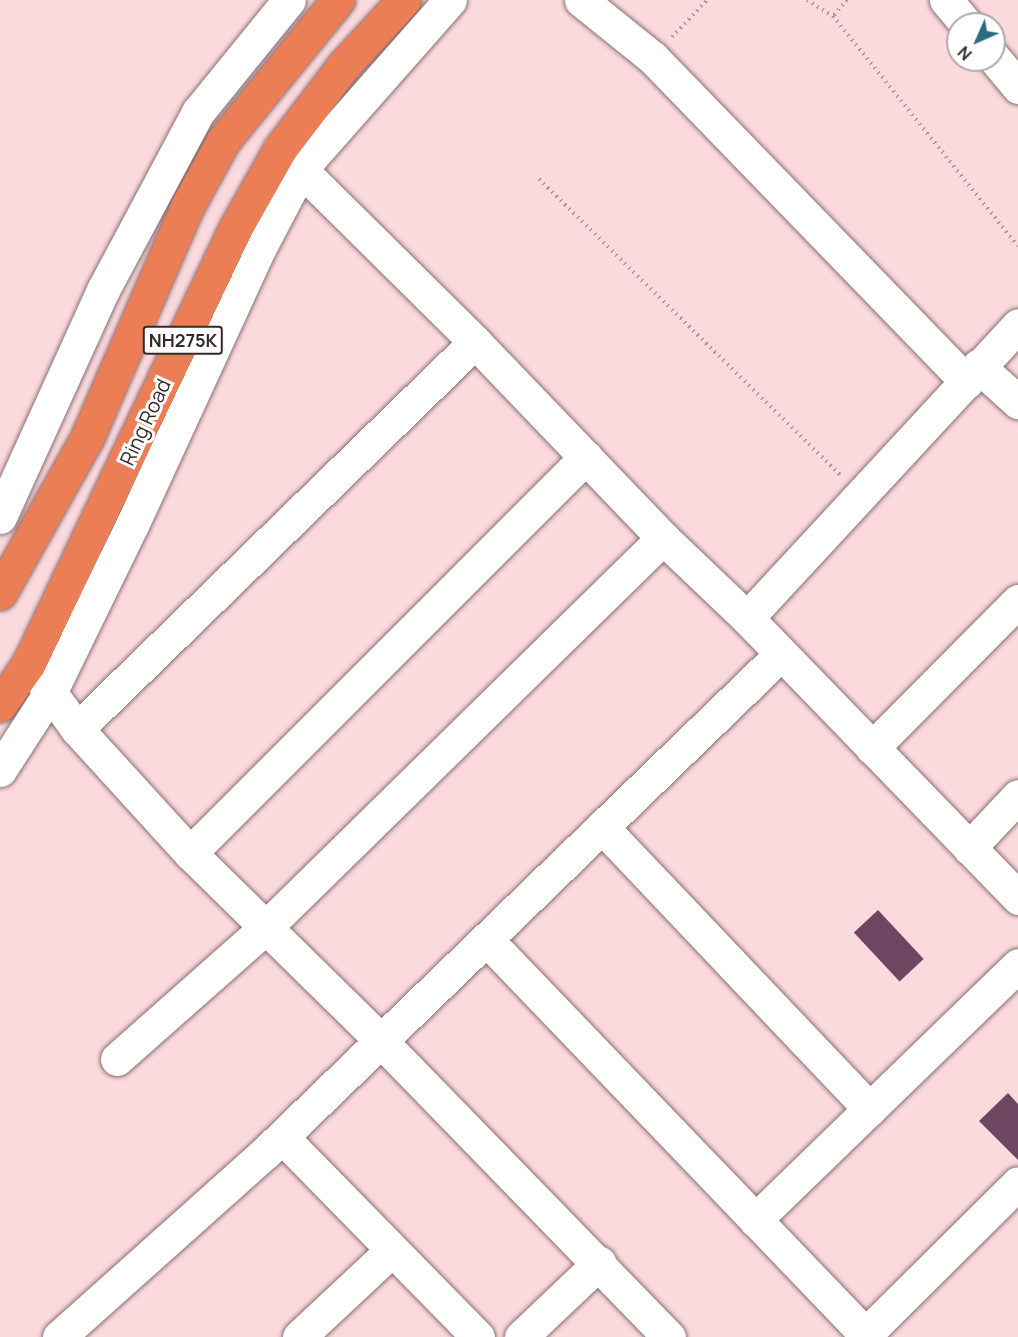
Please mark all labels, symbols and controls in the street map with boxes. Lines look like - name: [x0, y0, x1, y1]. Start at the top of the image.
- north arrow: [946, 12, 1006, 72]
- text: N: [953, 41, 977, 65]
- road number: NH275K: [142, 325, 224, 355]
- street label: Ring Road: [115, 375, 175, 469]

